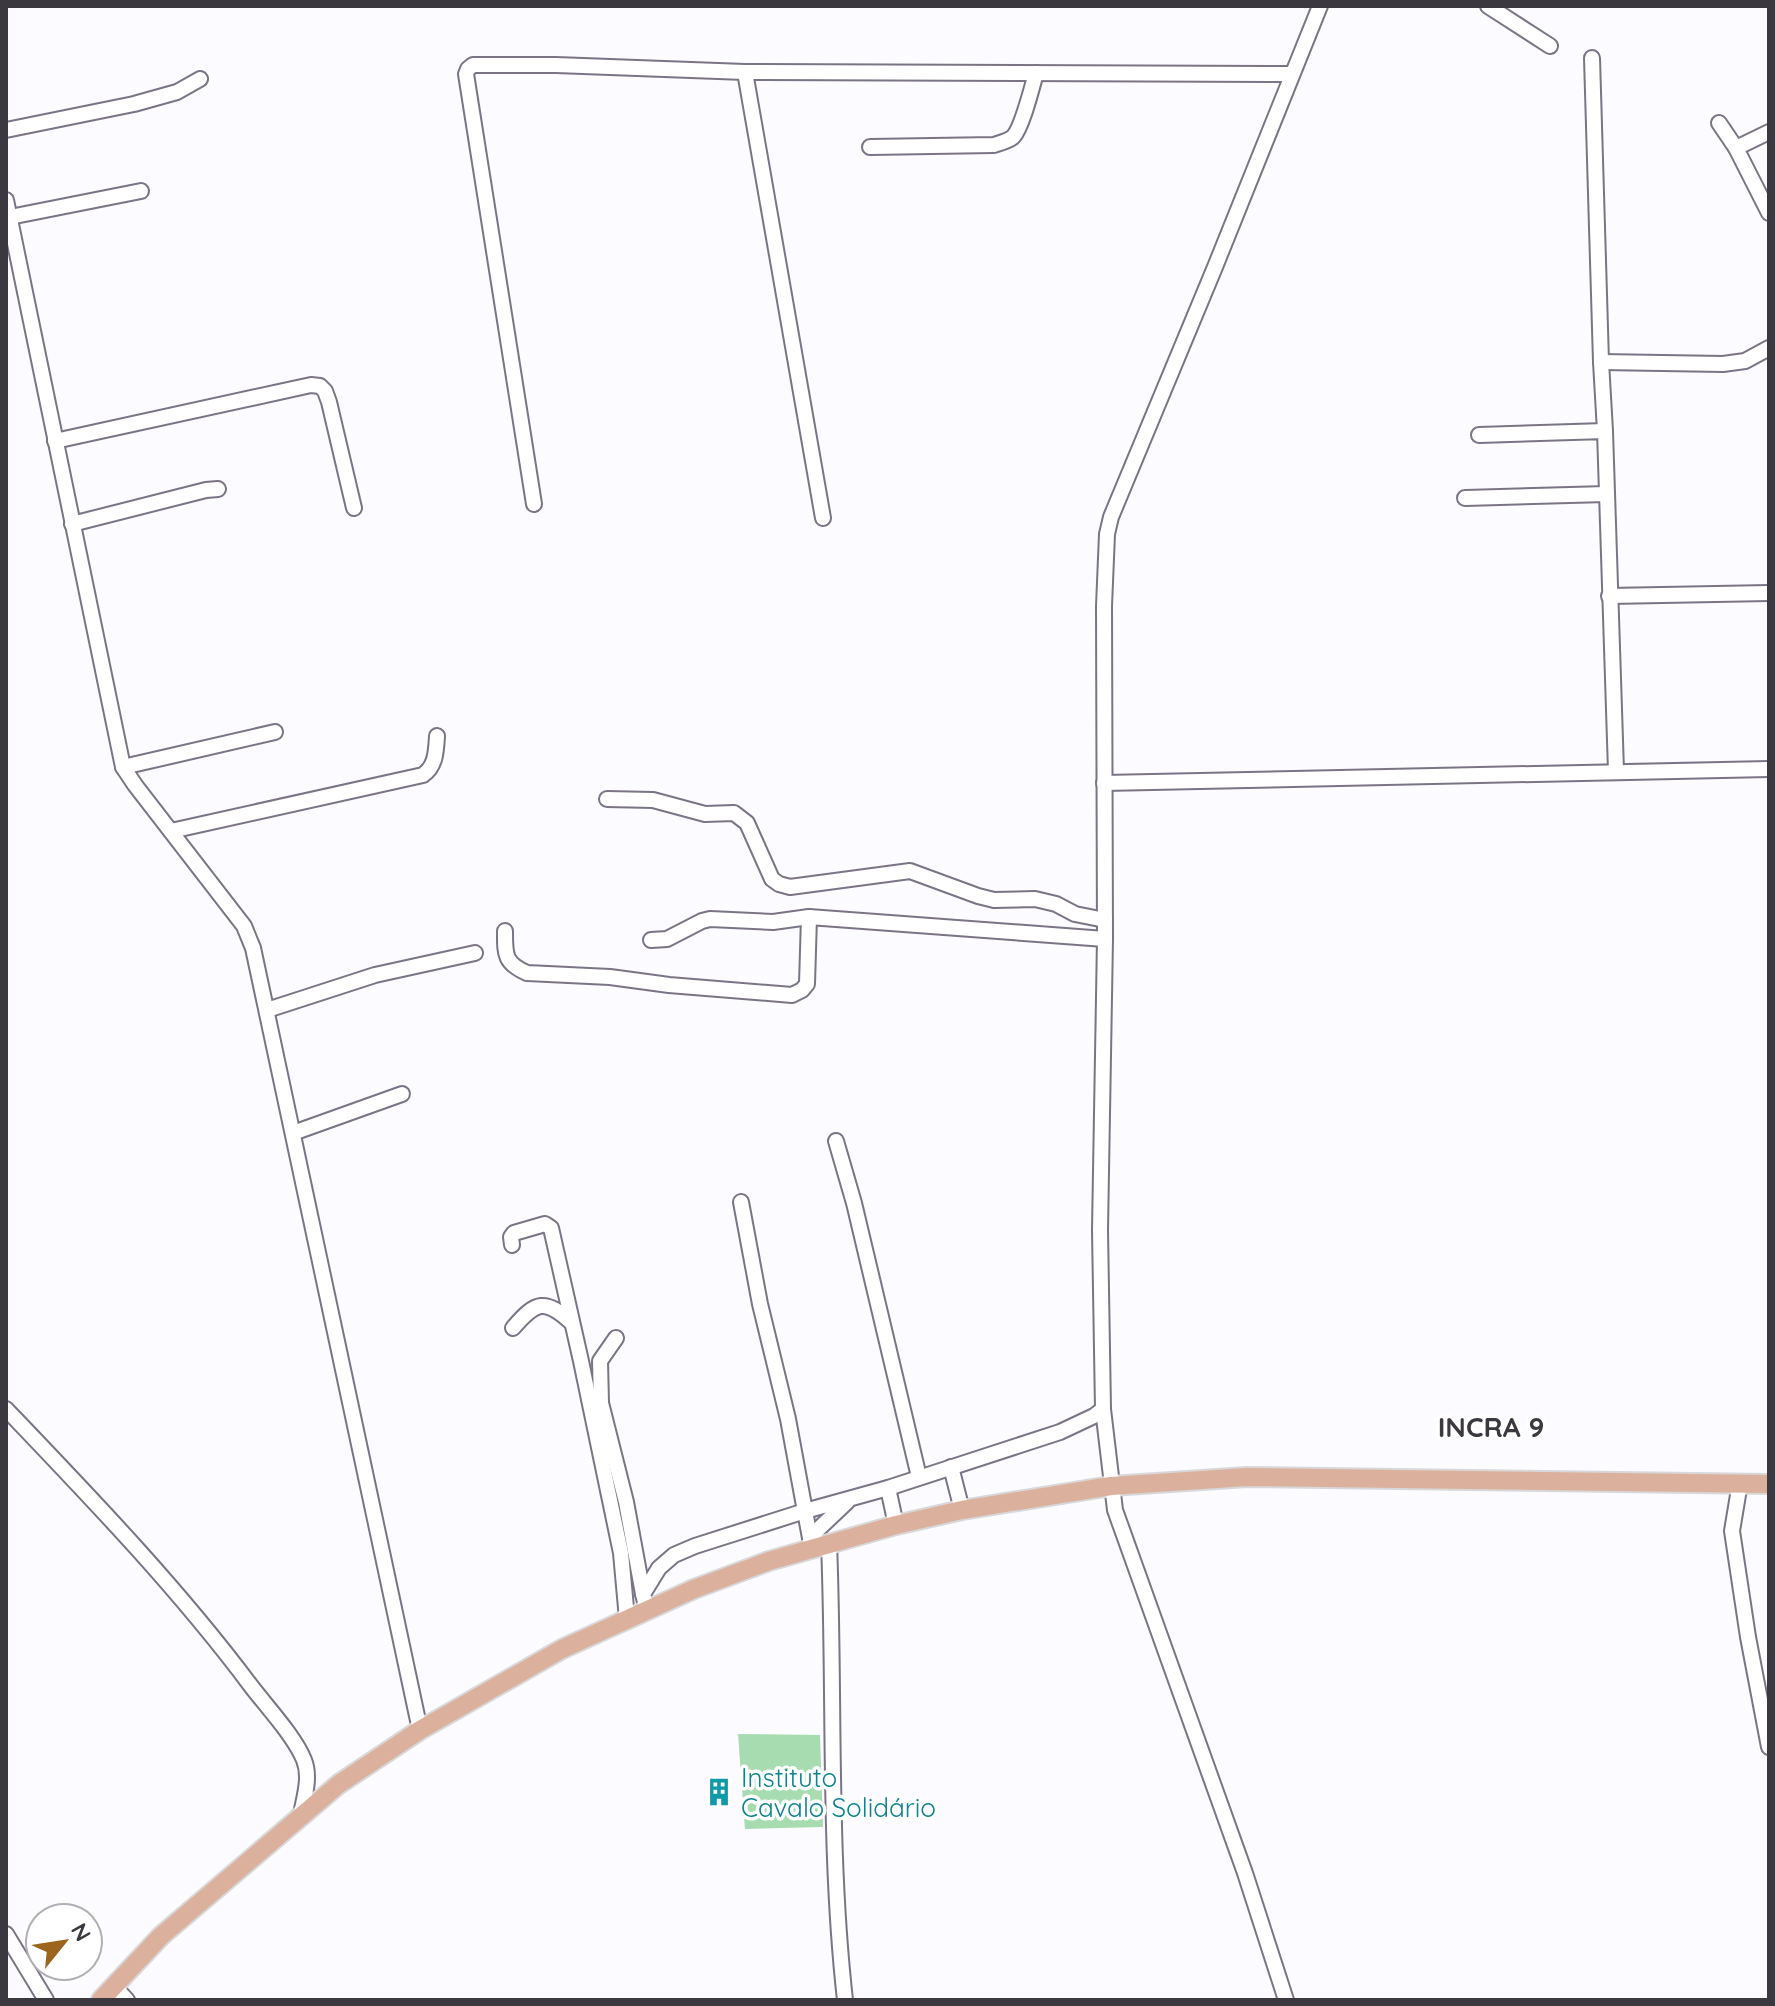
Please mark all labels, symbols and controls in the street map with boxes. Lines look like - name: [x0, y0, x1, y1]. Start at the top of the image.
- district label: INCRA 9: [1438, 1409, 1544, 1444]
- place label: Instituto Cavalo Solidário: [741, 1761, 936, 1824]
- building icon: Instituto Cavalo Solidário: [704, 1777, 734, 1807]
- north arrow: [24, 1902, 104, 1982]
- text: N: [65, 1918, 97, 1946]

